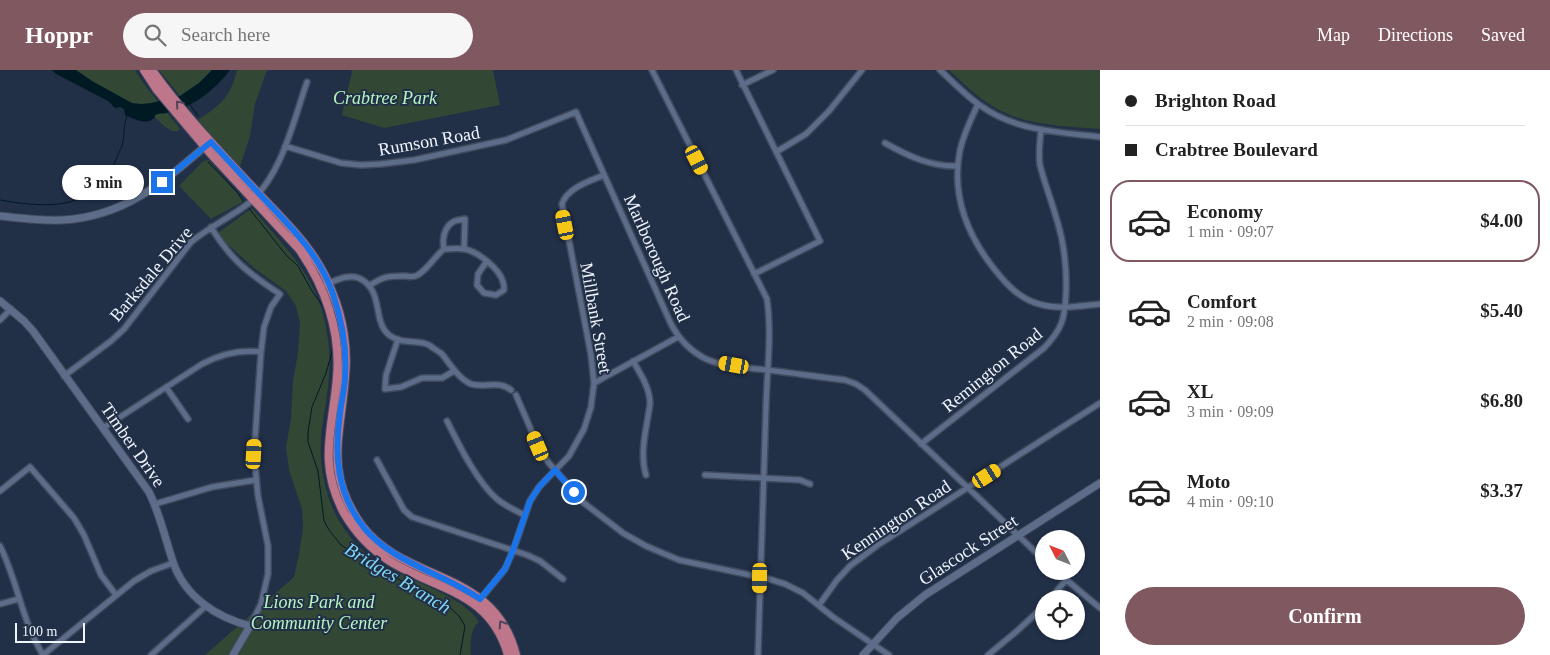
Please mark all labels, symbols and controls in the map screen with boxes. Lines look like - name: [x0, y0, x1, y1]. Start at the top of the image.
- search box: [123, 13, 473, 58]
- icon: search: [141, 21, 169, 49]
- text: Hoppr: [25, 22, 93, 48]
- text: Search here: [181, 24, 270, 45]
- text: Map: [1317, 25, 1350, 45]
- text: Directions: [1378, 25, 1453, 45]
- text: Saved: [1481, 25, 1525, 45]
- park label: Crabtree Park: [333, 88, 438, 108]
- text: Brighton Road: [1155, 90, 1276, 111]
- one-way arrow: [175, 100, 184, 109]
- street label: Rumson Road: [377, 122, 481, 160]
- text: Crabtree Boulevard: [1155, 139, 1318, 160]
- car: [683, 143, 710, 177]
- callout: 3 min: [62, 164, 144, 200]
- route end: [151, 171, 173, 193]
- text: 3 min: [84, 174, 122, 191]
- street label: Marlborough Road: [620, 191, 694, 325]
- icon: car: [1127, 199, 1172, 244]
- text: Economy: [1187, 201, 1263, 222]
- car: [554, 209, 575, 241]
- text: $4.00: [1480, 210, 1523, 231]
- street label: Barksdale Drive: [106, 223, 196, 325]
- text: 1 min · 09:07: [1187, 223, 1274, 240]
- street label: Millbank Street: [576, 261, 616, 375]
- icon: car: [1127, 289, 1172, 334]
- text: Comfort: [1187, 291, 1257, 312]
- text: $5.40: [1480, 300, 1523, 321]
- text: 2 min · 09:08: [1187, 313, 1274, 330]
- street label: Remington Road: [938, 324, 1046, 416]
- car: [717, 355, 750, 375]
- icon: car: [1127, 379, 1172, 424]
- text: XL: [1187, 381, 1213, 402]
- text: $6.80: [1480, 390, 1523, 411]
- street label: Timber Drive: [97, 399, 169, 491]
- text: 3 min · 09:09: [1187, 403, 1274, 420]
- car: [525, 429, 550, 463]
- car: [245, 439, 262, 469]
- car: [970, 462, 1003, 490]
- icon: car: [1127, 469, 1172, 514]
- text: Moto: [1187, 471, 1230, 492]
- street label: Kennington Road: [838, 476, 954, 564]
- text: $3.37: [1480, 480, 1523, 501]
- route start: [563, 481, 585, 503]
- text: 4 min · 09:10: [1187, 493, 1274, 510]
- street label: Glascock Street: [915, 511, 1021, 589]
- north arrow: [1035, 530, 1085, 580]
- map controls: [1035, 530, 1085, 640]
- water label: Bridges Branch: [341, 538, 455, 618]
- car: [752, 563, 767, 593]
- button: Confirm: [1125, 587, 1525, 645]
- button: locate: [1035, 590, 1085, 640]
- park label: Lions Park and Community Center: [251, 592, 388, 633]
- scale bar: [15, 620, 85, 643]
- one-way arrow: [499, 621, 508, 630]
- text: 100 m: [22, 624, 57, 639]

